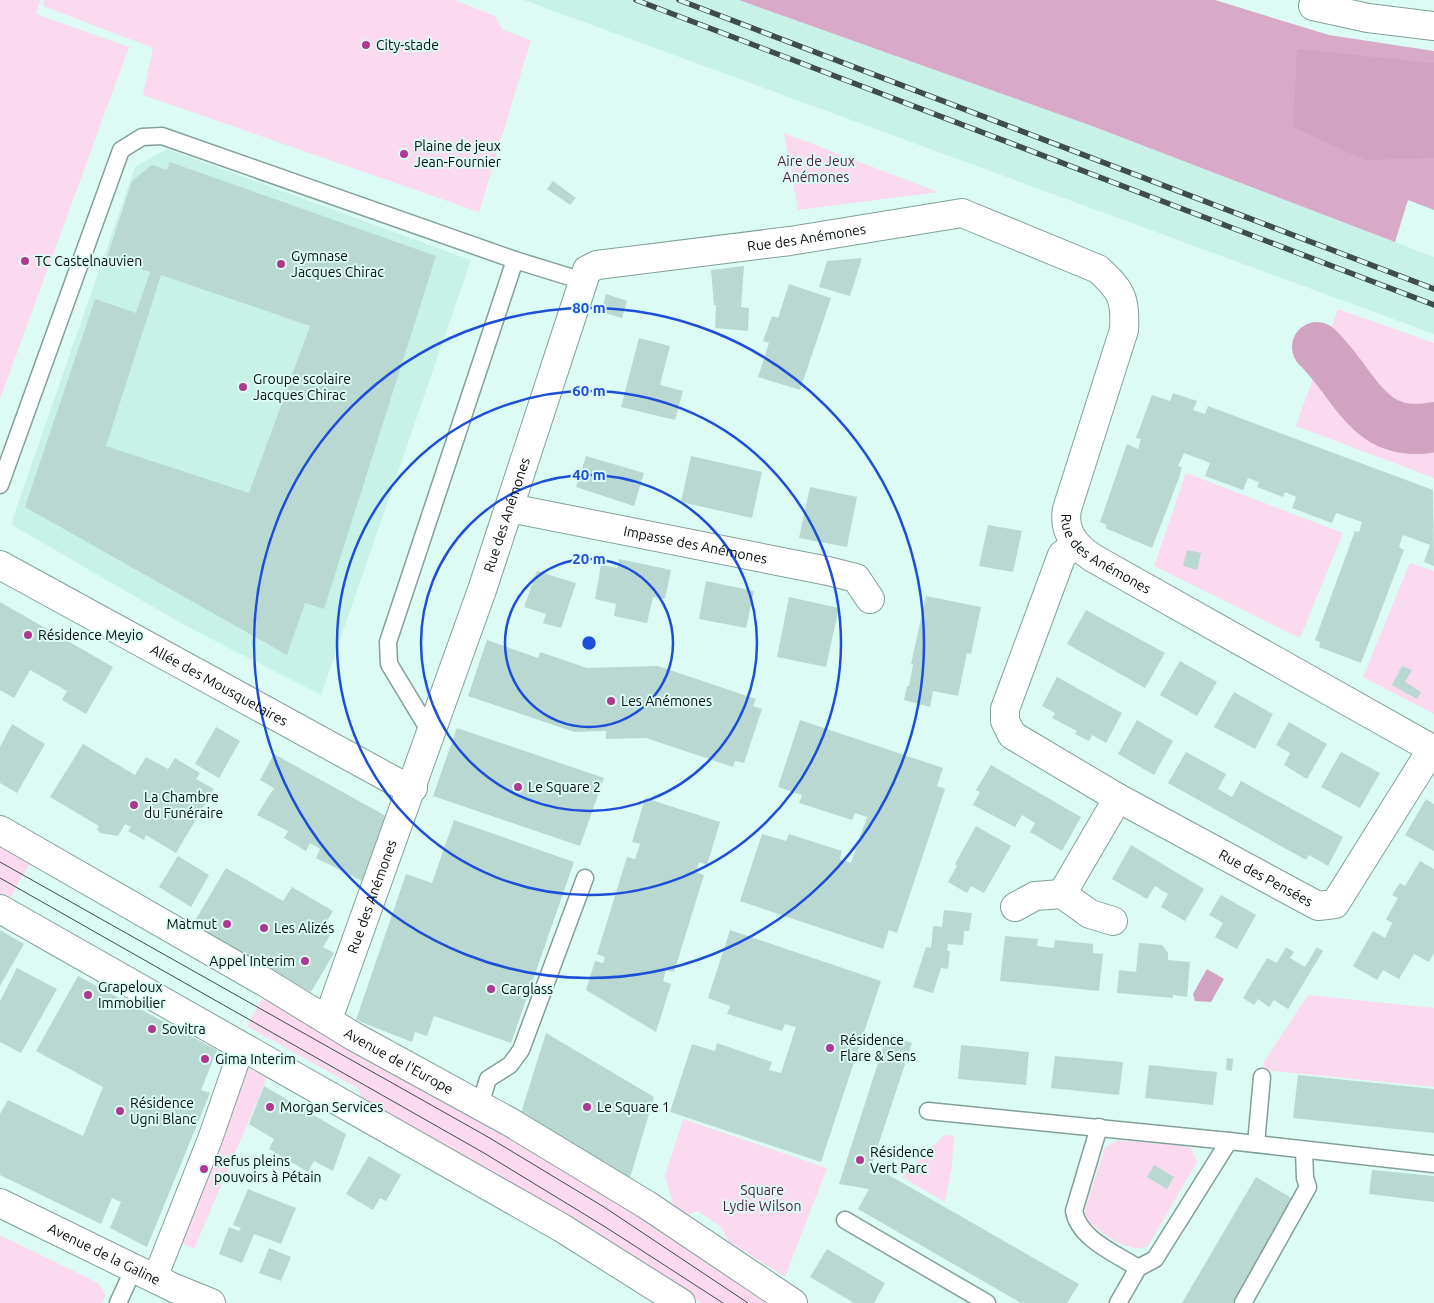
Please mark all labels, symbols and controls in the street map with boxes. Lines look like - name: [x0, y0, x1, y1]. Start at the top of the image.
- place label: City-stade: [376, 37, 439, 53]
- marker: City-stade: [360, 39, 372, 51]
- place label: Plaine de jeux Jean-Fournier: [414, 138, 502, 170]
- marker: Plaine de jeux Jean-Fournier: [398, 148, 410, 160]
- park label: Aire de Jeux Anémones: [777, 153, 855, 185]
- street label: Rue des Anémones: [746, 221, 867, 254]
- place label: Gymnase Jacques Chirac: [291, 248, 384, 280]
- place label: TC Castelnauvien: [35, 253, 142, 269]
- marker: TC Castelnauvien: [19, 255, 31, 267]
- marker: Gymnase Jacques Chirac: [275, 258, 287, 270]
- text: 80 m: [572, 299, 606, 316]
- place label: Groupe scolaire Jacques Chirac: [253, 371, 351, 403]
- marker: Groupe scolaire Jacques Chirac: [237, 381, 249, 393]
- text: 60 m: [572, 382, 606, 399]
- street label: Rue des Anémones: [480, 455, 533, 574]
- text: 40 m: [572, 466, 606, 483]
- street label: Rue des Anémones: [1058, 514, 1154, 597]
- street label: Impasse des Anémones: [622, 523, 769, 567]
- text: 20 m: [572, 550, 606, 567]
- place label: Résidence Meyio: [38, 627, 143, 643]
- marker: Résidence Meyio: [22, 629, 34, 641]
- centre of rings: [580, 634, 598, 652]
- street label: Allée des Mousquetaires: [148, 641, 291, 729]
- place label: Les Anémones: [621, 693, 712, 709]
- marker: Les Anémones: [605, 695, 617, 707]
- place label: Le Square 2: [528, 779, 601, 795]
- marker: Le Square 2: [512, 781, 524, 793]
- place label: La Chambre du Funéraire: [144, 789, 223, 821]
- marker: La Chambre du Funéraire: [128, 799, 140, 811]
- street label: Rue des Anémones: [344, 838, 400, 956]
- street label: Rue des Pensées: [1216, 846, 1316, 910]
- place label: Matmut: [167, 916, 217, 932]
- marker: Matmut: [221, 918, 233, 930]
- place label: Les Alizés: [274, 920, 334, 936]
- marker: Les Alizés: [258, 922, 270, 934]
- place label: Appel Interim: [209, 953, 295, 969]
- marker: Appel Interim: [299, 955, 311, 967]
- place label: Grapeloux Immobilier: [98, 979, 166, 1011]
- place label: Carglass: [501, 981, 553, 997]
- marker: Carglass: [485, 983, 497, 995]
- marker: Grapeloux Immobilier: [82, 989, 94, 1001]
- place label: Sovitra: [162, 1021, 206, 1037]
- marker: Sovitra: [146, 1023, 158, 1035]
- street label: Avenue de l'Europe: [341, 1025, 456, 1097]
- place label: Résidence Flare & Sens: [840, 1032, 916, 1064]
- marker: Résidence Flare & Sens: [824, 1042, 836, 1054]
- place label: Gima Interim: [215, 1051, 296, 1067]
- marker: Gima Interim: [199, 1053, 211, 1065]
- place label: Résidence Ugni Blanc: [130, 1095, 197, 1127]
- place label: Morgan Services: [280, 1099, 383, 1115]
- place label: Le Square 1: [597, 1099, 670, 1115]
- marker: Morgan Services: [264, 1101, 276, 1113]
- marker: Le Square 1: [581, 1101, 593, 1113]
- marker: Résidence Ugni Blanc: [114, 1105, 126, 1117]
- place label: Résidence Vert Parc: [870, 1144, 934, 1176]
- place label: Refus pleins pouvoirs à Pétain: [214, 1153, 322, 1185]
- marker: Résidence Vert Parc: [854, 1154, 866, 1166]
- marker: Refus pleins pouvoirs à Pétain: [198, 1163, 210, 1175]
- park label: Square Lydie Wilson: [723, 1182, 801, 1214]
- street label: Avenue de la Galine: [45, 1220, 163, 1288]

